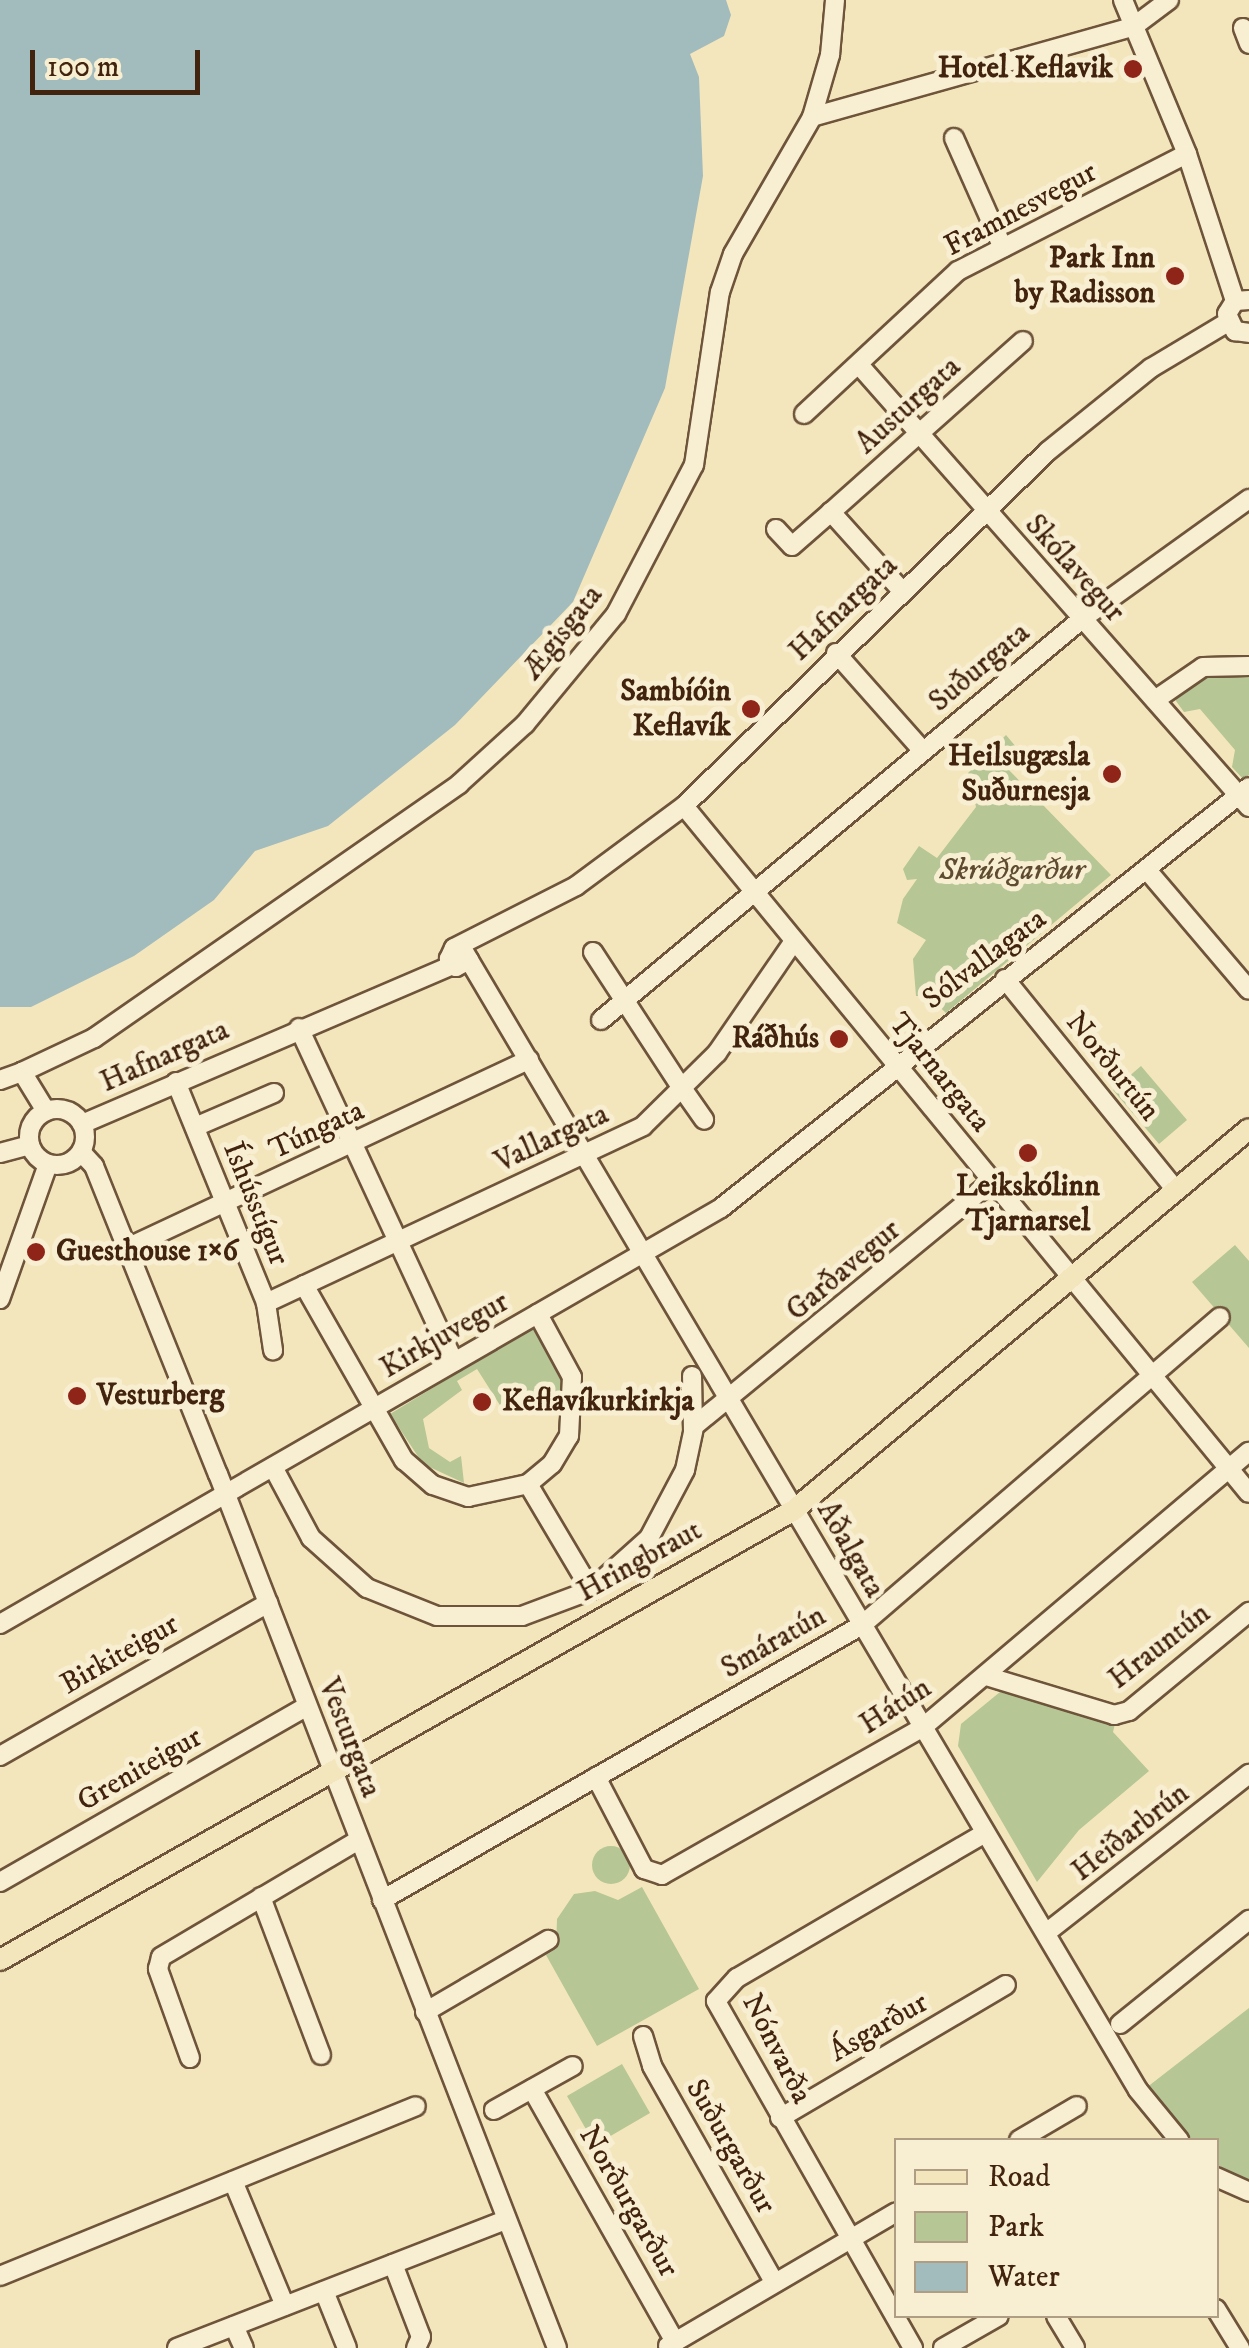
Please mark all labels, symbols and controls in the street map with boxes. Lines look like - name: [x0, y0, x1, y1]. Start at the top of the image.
- scale bar: [35, 30, 205, 92]
- text: 100 m: [47, 49, 119, 86]
- place label: Hotel Keflavik: [938, 51, 1113, 87]
- marker: Hotel Keflavik: [1122, 58, 1144, 80]
- street label: Framnesvegur: [939, 155, 1103, 265]
- place label: Park Inn by Radisson: [1015, 241, 1155, 312]
- marker: Park Inn by Radisson: [1164, 265, 1186, 287]
- street label: Austurgata: [849, 350, 969, 462]
- street label: Skólavegur: [1016, 508, 1132, 630]
- street label: Hafnargata: [782, 549, 906, 669]
- street label: Ægisgata: [515, 578, 611, 688]
- street label: Suðurgata: [922, 616, 1038, 720]
- place label: Sambíóin Keflavík: [620, 674, 731, 744]
- marker: Sambíóin Keflavík: [740, 698, 762, 720]
- place label: Heilsugæsla Suðurnesja: [948, 739, 1090, 810]
- marker: Heilsugæsla Suðurnesja: [1099, 761, 1125, 787]
- park label: Skrúðgarður: [939, 853, 1085, 889]
- street label: Sólvallagata: [916, 902, 1054, 1018]
- street label: Norðurtún: [1057, 1005, 1167, 1129]
- street label: Tjarnargata: [880, 1006, 998, 1140]
- street label: Hafnargata: [95, 1013, 235, 1101]
- place label: Ráðhús: [732, 1021, 819, 1057]
- marker: Ráðhús: [828, 1028, 850, 1050]
- street label: Túngata: [264, 1093, 370, 1169]
- street label: Vallargata: [489, 1097, 615, 1181]
- street label: Íshússtígur: [214, 1137, 296, 1271]
- marker: Leikskólinn Tjarnarsel: [1017, 1142, 1039, 1164]
- place label: Leikskólinn Tjarnarsel: [956, 1169, 1100, 1240]
- street label: Garðavegur: [780, 1213, 908, 1329]
- place label: Guesthouse 1×6: [56, 1234, 238, 1270]
- marker: Guesthouse 1×6: [25, 1241, 47, 1263]
- street label: Kirkjuvegur: [374, 1285, 516, 1387]
- place label: Vesturberg: [97, 1378, 224, 1414]
- place label: Keflavíkurkirkja: [502, 1384, 694, 1420]
- marker: Vesturberg: [66, 1385, 88, 1407]
- marker: Keflavíkurkirkja: [471, 1391, 493, 1413]
- street label: Aðalgata: [808, 1495, 892, 1605]
- street label: Hringbraut: [572, 1513, 708, 1611]
- street label: Hrauntún: [1102, 1596, 1218, 1698]
- street label: Smáratún: [715, 1599, 833, 1687]
- street label: Birkiteigur: [55, 1607, 185, 1703]
- street label: Hátún: [854, 1671, 938, 1743]
- street label: Vesturgata: [310, 1673, 388, 1803]
- street label: Greniteigur: [71, 1720, 209, 1820]
- street label: Heiðarbrún: [1065, 1776, 1197, 1890]
- street label: Ásgarður: [823, 1985, 935, 2071]
- street label: Nónvarða: [733, 1988, 819, 2110]
- street label: Suðurgarður: [677, 2073, 783, 2221]
- street label: Norðurgarður: [570, 2120, 686, 2284]
- legend: [894, 2138, 1219, 2318]
- text: Road: [988, 2159, 1050, 2196]
- text: Park: [988, 2209, 1044, 2246]
- text: Water: [988, 2259, 1060, 2296]

